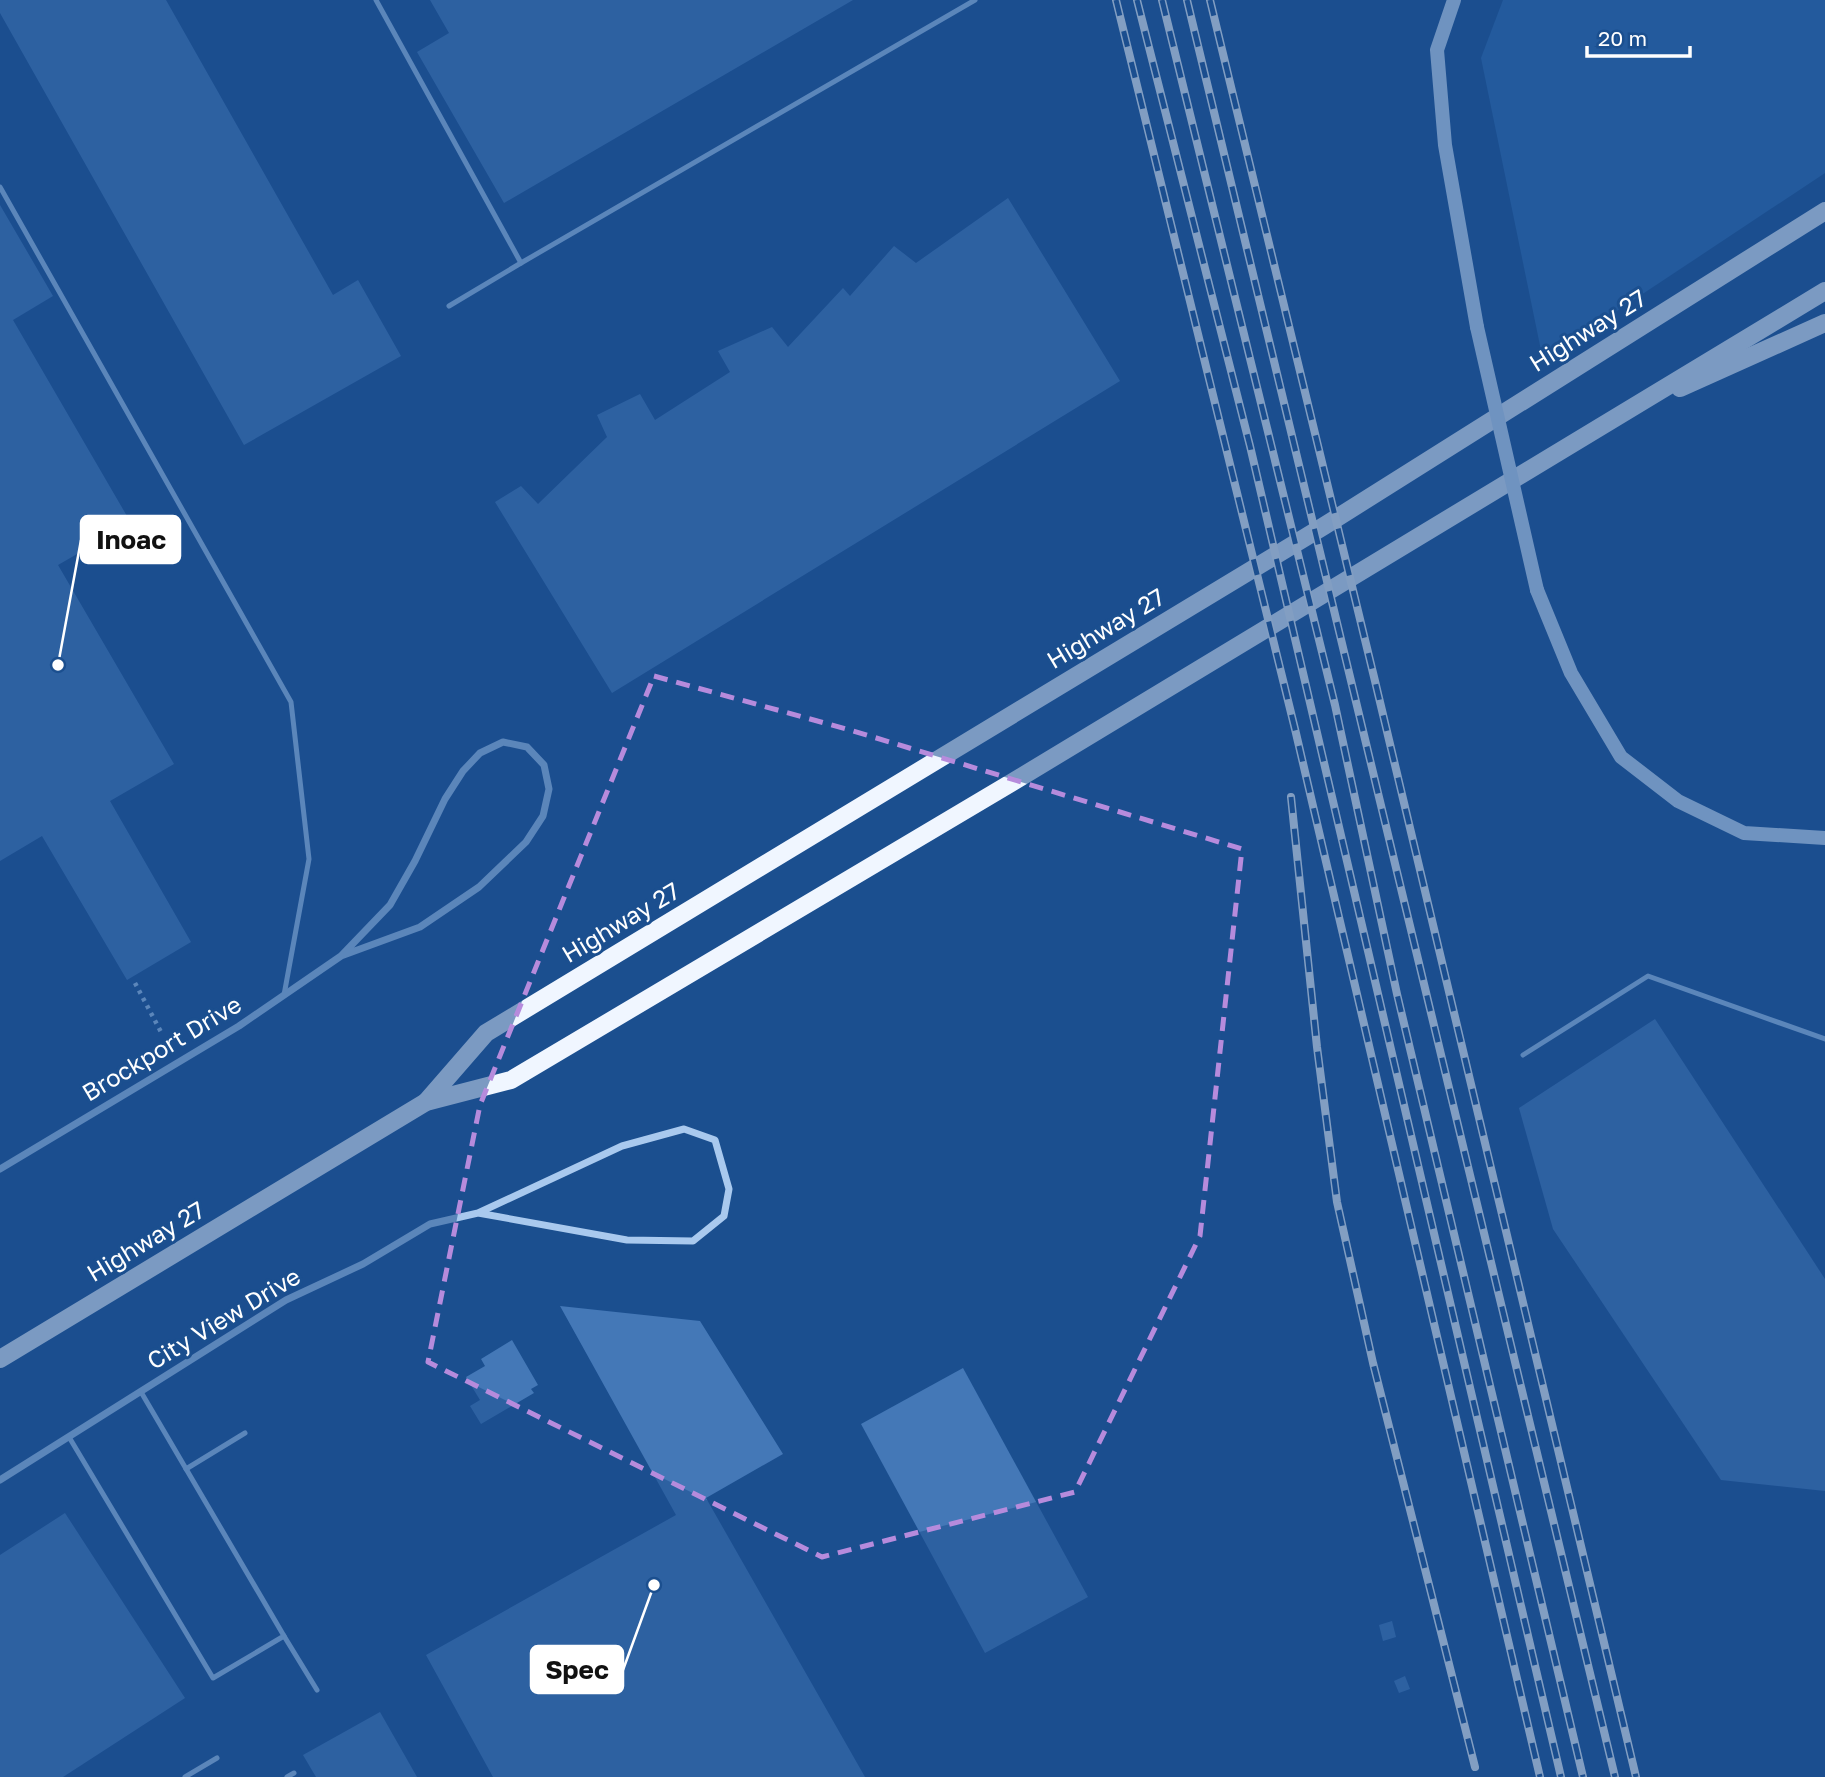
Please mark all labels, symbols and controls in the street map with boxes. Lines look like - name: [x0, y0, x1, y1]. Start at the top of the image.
- scale bar: [1587, 14, 1690, 58]
- text: 20 m: [1598, 25, 1647, 51]
- street label: Highway 27: [1524, 282, 1651, 377]
- callout: Inoac: [81, 516, 180, 563]
- text: Inoac: [96, 524, 166, 555]
- street label: Highway 27: [1041, 581, 1169, 674]
- street label: Highway 27: [556, 875, 684, 968]
- street label: Brockport Drive: [76, 989, 246, 1107]
- street label: Highway 27: [81, 1194, 209, 1287]
- street label: City View Drive: [141, 1261, 305, 1375]
- callout: Spec: [531, 1646, 623, 1693]
- text: Spec: [545, 1654, 609, 1685]

